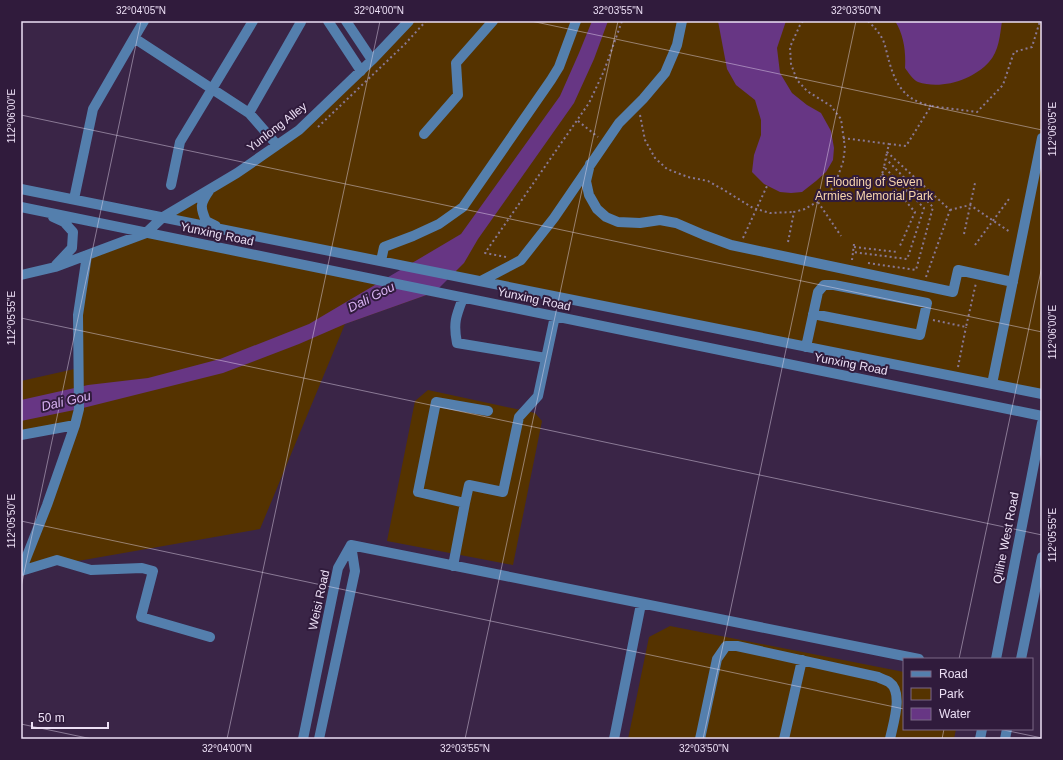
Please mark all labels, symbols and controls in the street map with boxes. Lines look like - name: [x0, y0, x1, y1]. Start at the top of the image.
- text: 32°04'05"N: [116, 5, 166, 16]
- text: 32°04'00"N: [354, 5, 404, 16]
- text: 32°03'55"N: [593, 5, 643, 16]
- text: 32°03'50"N: [831, 5, 881, 16]
- text: 112°06'00"E: [6, 89, 17, 143]
- street label: Yunlong Alley: [244, 99, 310, 155]
- text: 112°06'05"E: [1047, 102, 1058, 156]
- park label: Flooding of Seven Armies Memorial Park: [815, 175, 934, 203]
- street label: Yunxing Road: [179, 219, 255, 249]
- water label: Dali Gou: [345, 279, 397, 315]
- street label: Yunxing Road: [496, 284, 572, 314]
- text: 112°05'55"E: [6, 291, 17, 345]
- text: 112°06'00"E: [1047, 305, 1058, 359]
- street label: Yunxing Road: [813, 350, 889, 378]
- water label: Dali Gou: [40, 388, 92, 414]
- street label: Qilihe West Road: [990, 491, 1022, 585]
- text: 112°05'50"E: [6, 494, 17, 548]
- text: 112°05'55"E: [1047, 508, 1058, 562]
- street label: Weisi Road: [306, 569, 332, 631]
- legend: [903, 658, 1033, 730]
- text: Road: [939, 667, 968, 681]
- text: Park: [939, 687, 965, 701]
- scale bar: [32, 704, 108, 730]
- text: Water: [939, 707, 971, 721]
- text: 50 m: [38, 711, 65, 725]
- text: 32°04'00"N: [202, 743, 252, 754]
- text: 32°03'55"N: [440, 743, 490, 754]
- text: 32°03'50"N: [679, 743, 729, 754]

